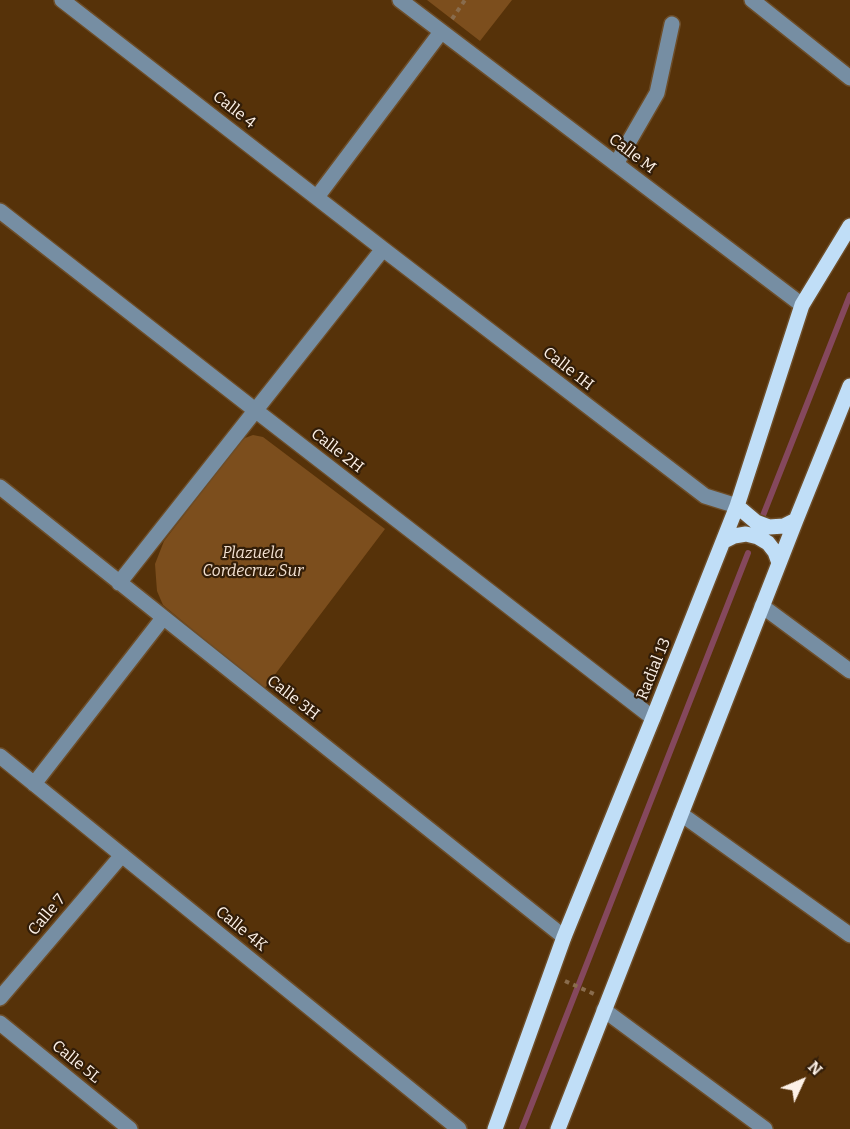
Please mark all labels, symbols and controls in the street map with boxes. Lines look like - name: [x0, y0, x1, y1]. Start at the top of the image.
- street label: Calle 4: [209, 87, 259, 133]
- street label: Calle M: [605, 130, 659, 178]
- street label: Calle 1H: [539, 343, 597, 395]
- street label: Calle 2H: [307, 425, 367, 477]
- park label: Plazuela Cordecruz Sur: [202, 544, 304, 582]
- street label: Radial 13: [633, 635, 675, 703]
- street label: Calle 3H: [263, 672, 323, 724]
- street label: Calle 7: [24, 890, 70, 940]
- street label: Calle 4K: [211, 902, 271, 956]
- street label: Calle 5L: [48, 1037, 104, 1087]
- north arrow: [772, 1051, 832, 1111]
- text: N: [804, 1057, 826, 1079]

